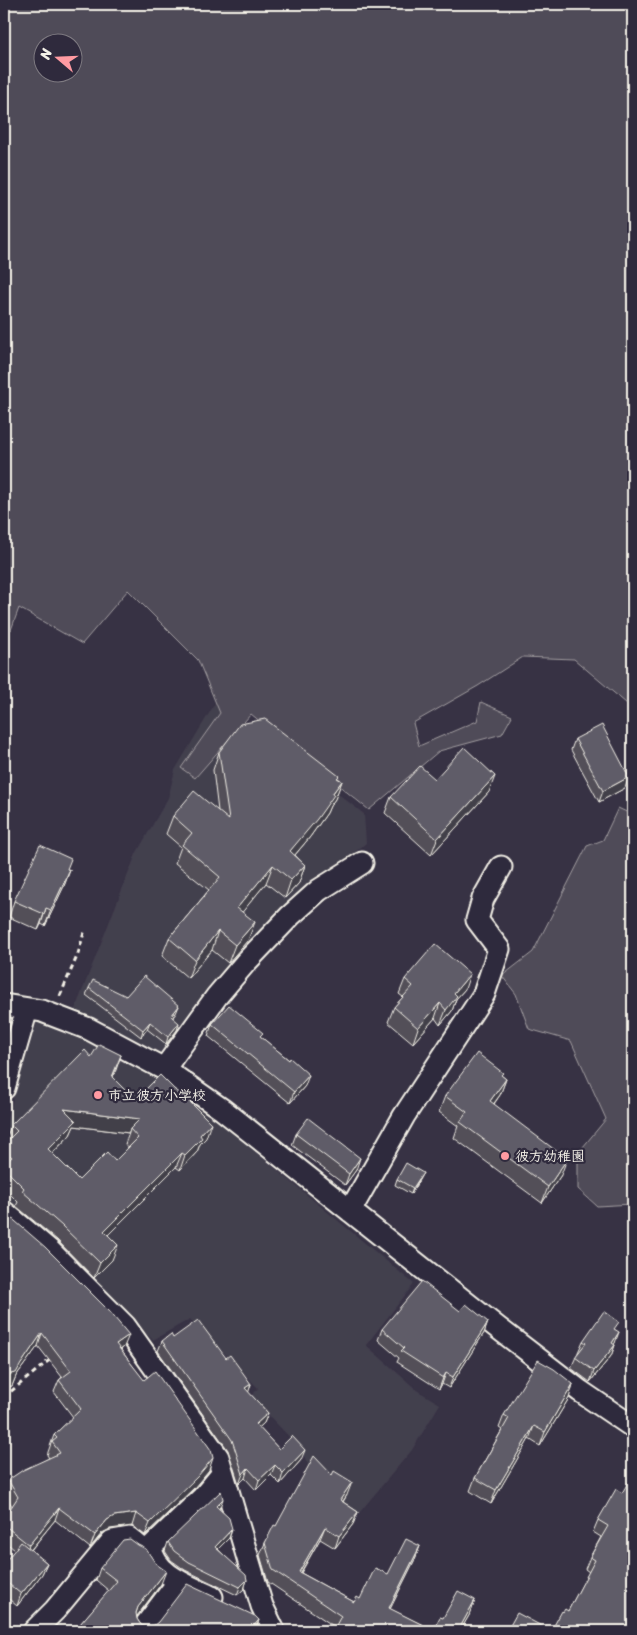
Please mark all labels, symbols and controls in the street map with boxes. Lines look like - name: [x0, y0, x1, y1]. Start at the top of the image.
- north arrow: [32, 32, 82, 82]
- text: N: [32, 45, 60, 64]
- place label: 市立彼方小学校: [108, 1083, 206, 1108]
- marker: 市立彼方小学校: [92, 1089, 104, 1101]
- place label: 彼方幼稚園: [515, 1144, 585, 1169]
- marker: 彼方幼稚園: [499, 1150, 511, 1162]

